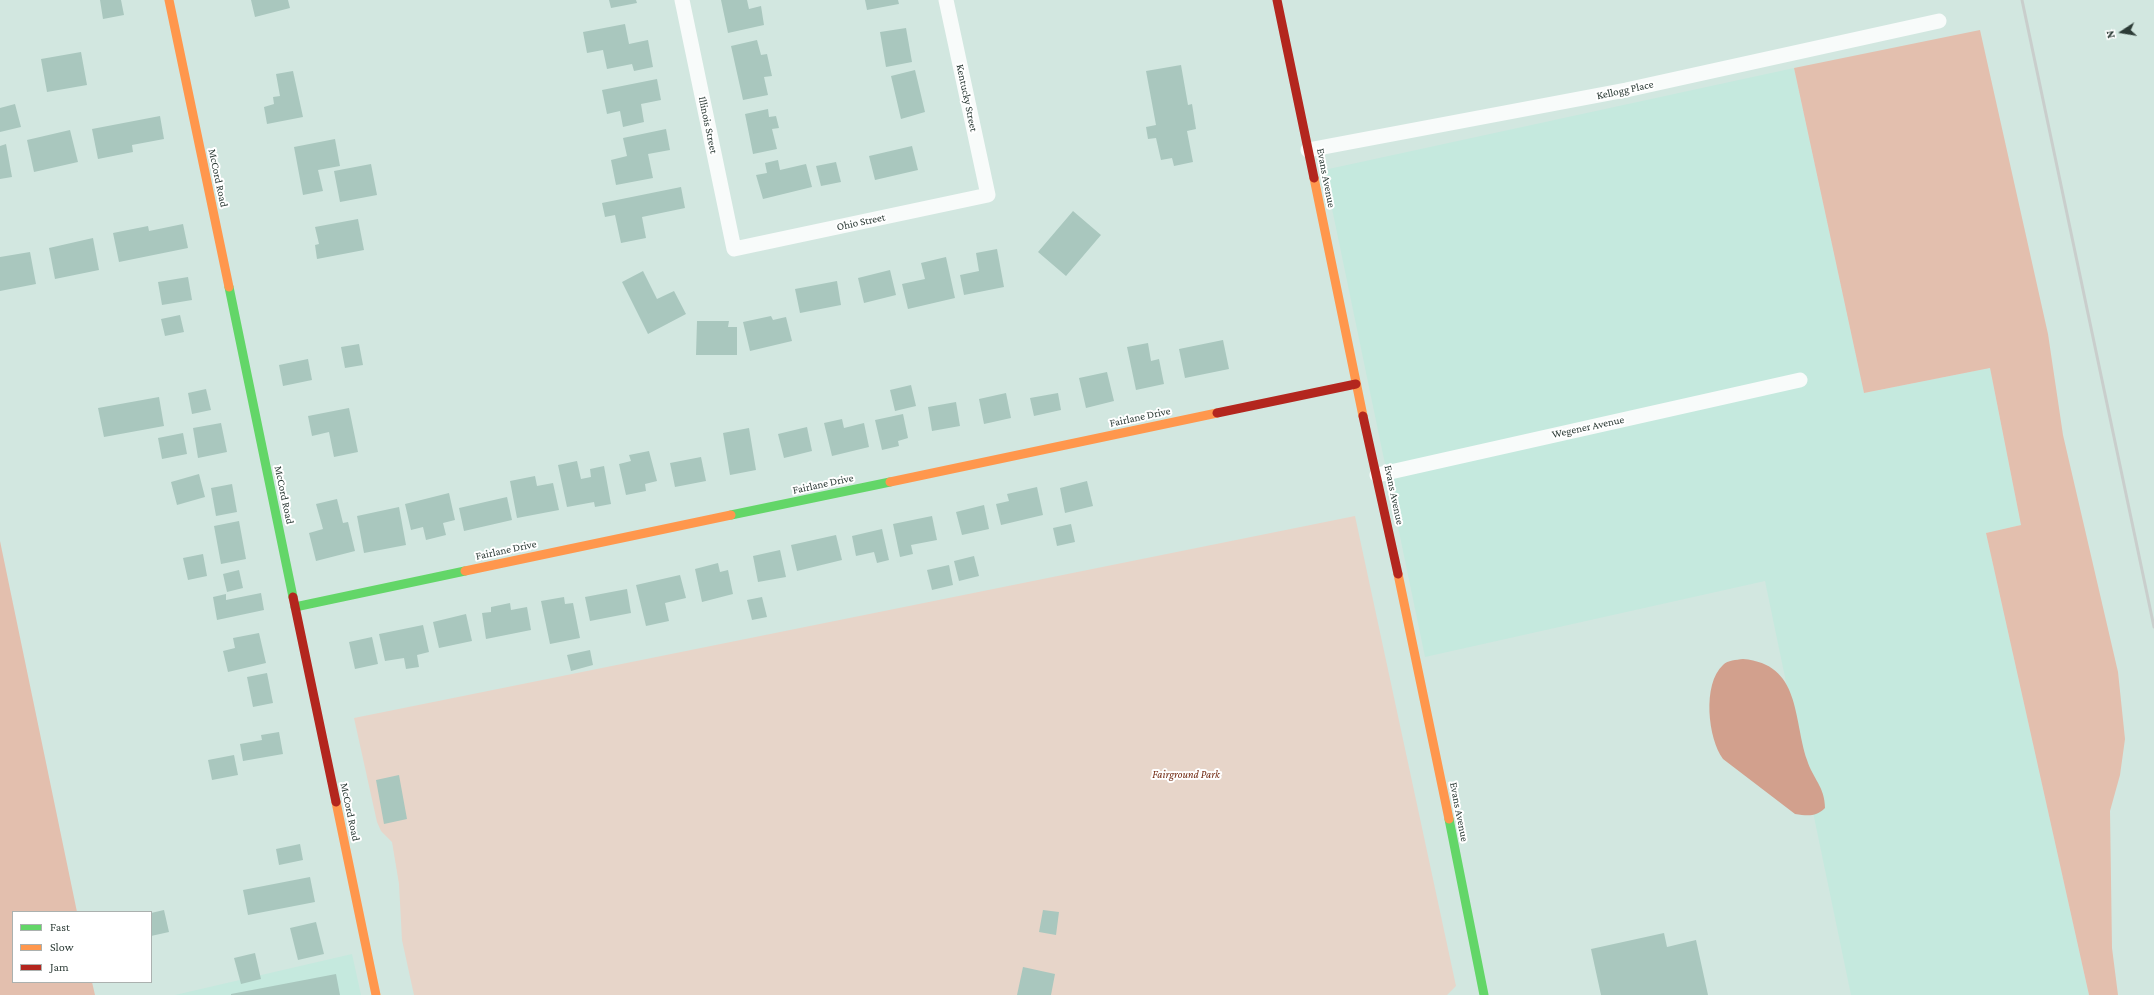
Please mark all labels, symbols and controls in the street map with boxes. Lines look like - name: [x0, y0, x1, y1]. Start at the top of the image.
- north arrow: [2102, 12, 2142, 52]
- text: N: [2104, 30, 2117, 39]
- street label: Kentucky Street: [953, 63, 981, 133]
- street label: Kellogg Place: [1595, 78, 1655, 102]
- street label: Illinois Street: [695, 95, 721, 155]
- street label: Evans Avenue: [1314, 147, 1338, 209]
- street label: McCord Road: [205, 148, 231, 208]
- street label: Ohio Street: [835, 210, 887, 234]
- street label: Fairlane Drive: [1108, 404, 1172, 430]
- street label: Wegener Avenue: [1551, 413, 1625, 441]
- street label: Evans Avenue: [1381, 464, 1407, 526]
- street label: McCord Road: [271, 465, 297, 525]
- street label: Fairlane Drive: [791, 471, 855, 497]
- street label: Fairlane Drive: [474, 537, 538, 563]
- park label: Fairground Park: [1152, 768, 1220, 782]
- street label: Evans Avenue: [1447, 781, 1471, 843]
- street label: McCord Road: [337, 782, 363, 842]
- legend: [12, 911, 152, 983]
- text: Fast: [50, 920, 70, 934]
- text: Slow: [50, 940, 74, 954]
- text: Jam: [50, 960, 69, 974]

